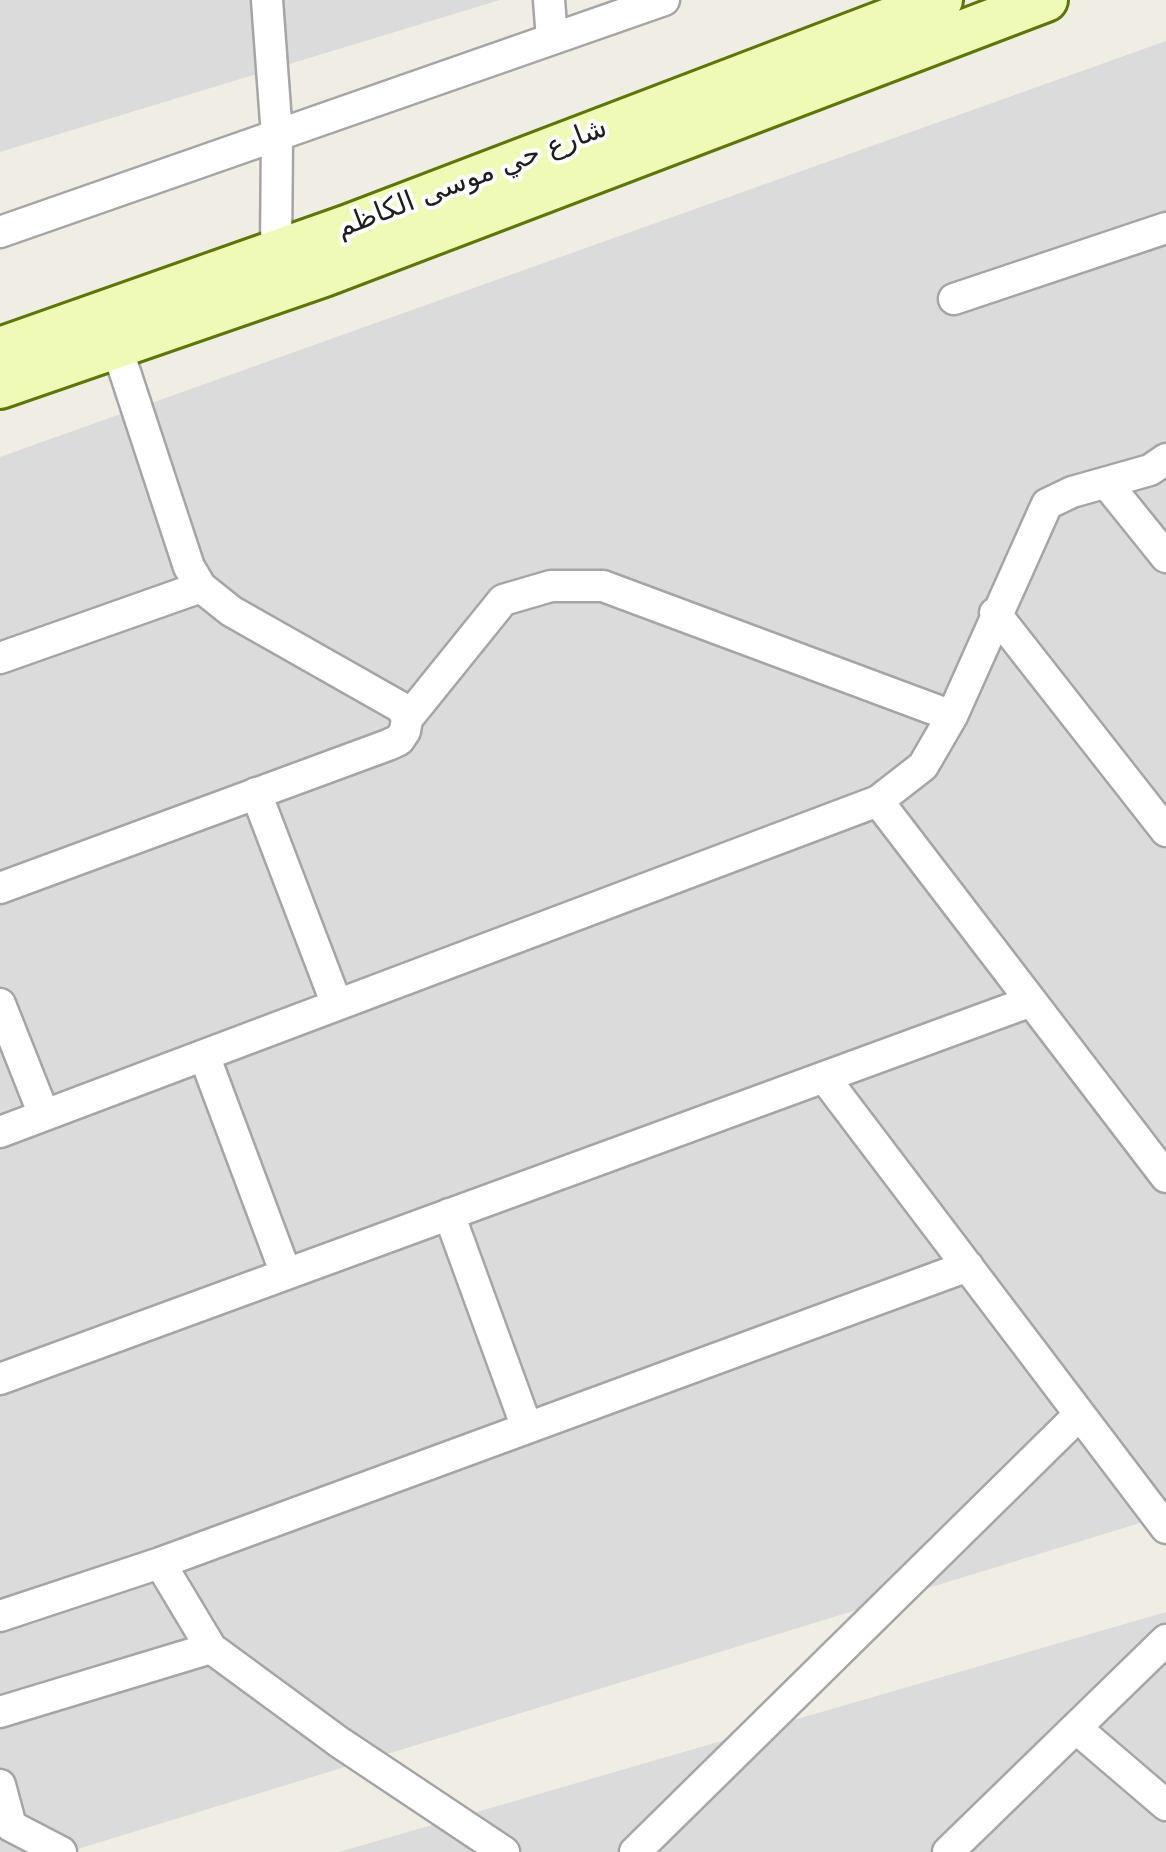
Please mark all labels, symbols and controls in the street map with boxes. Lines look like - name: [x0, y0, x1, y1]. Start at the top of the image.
- street label: شارع حي موسى الكاظم: [332, 112, 612, 246]

